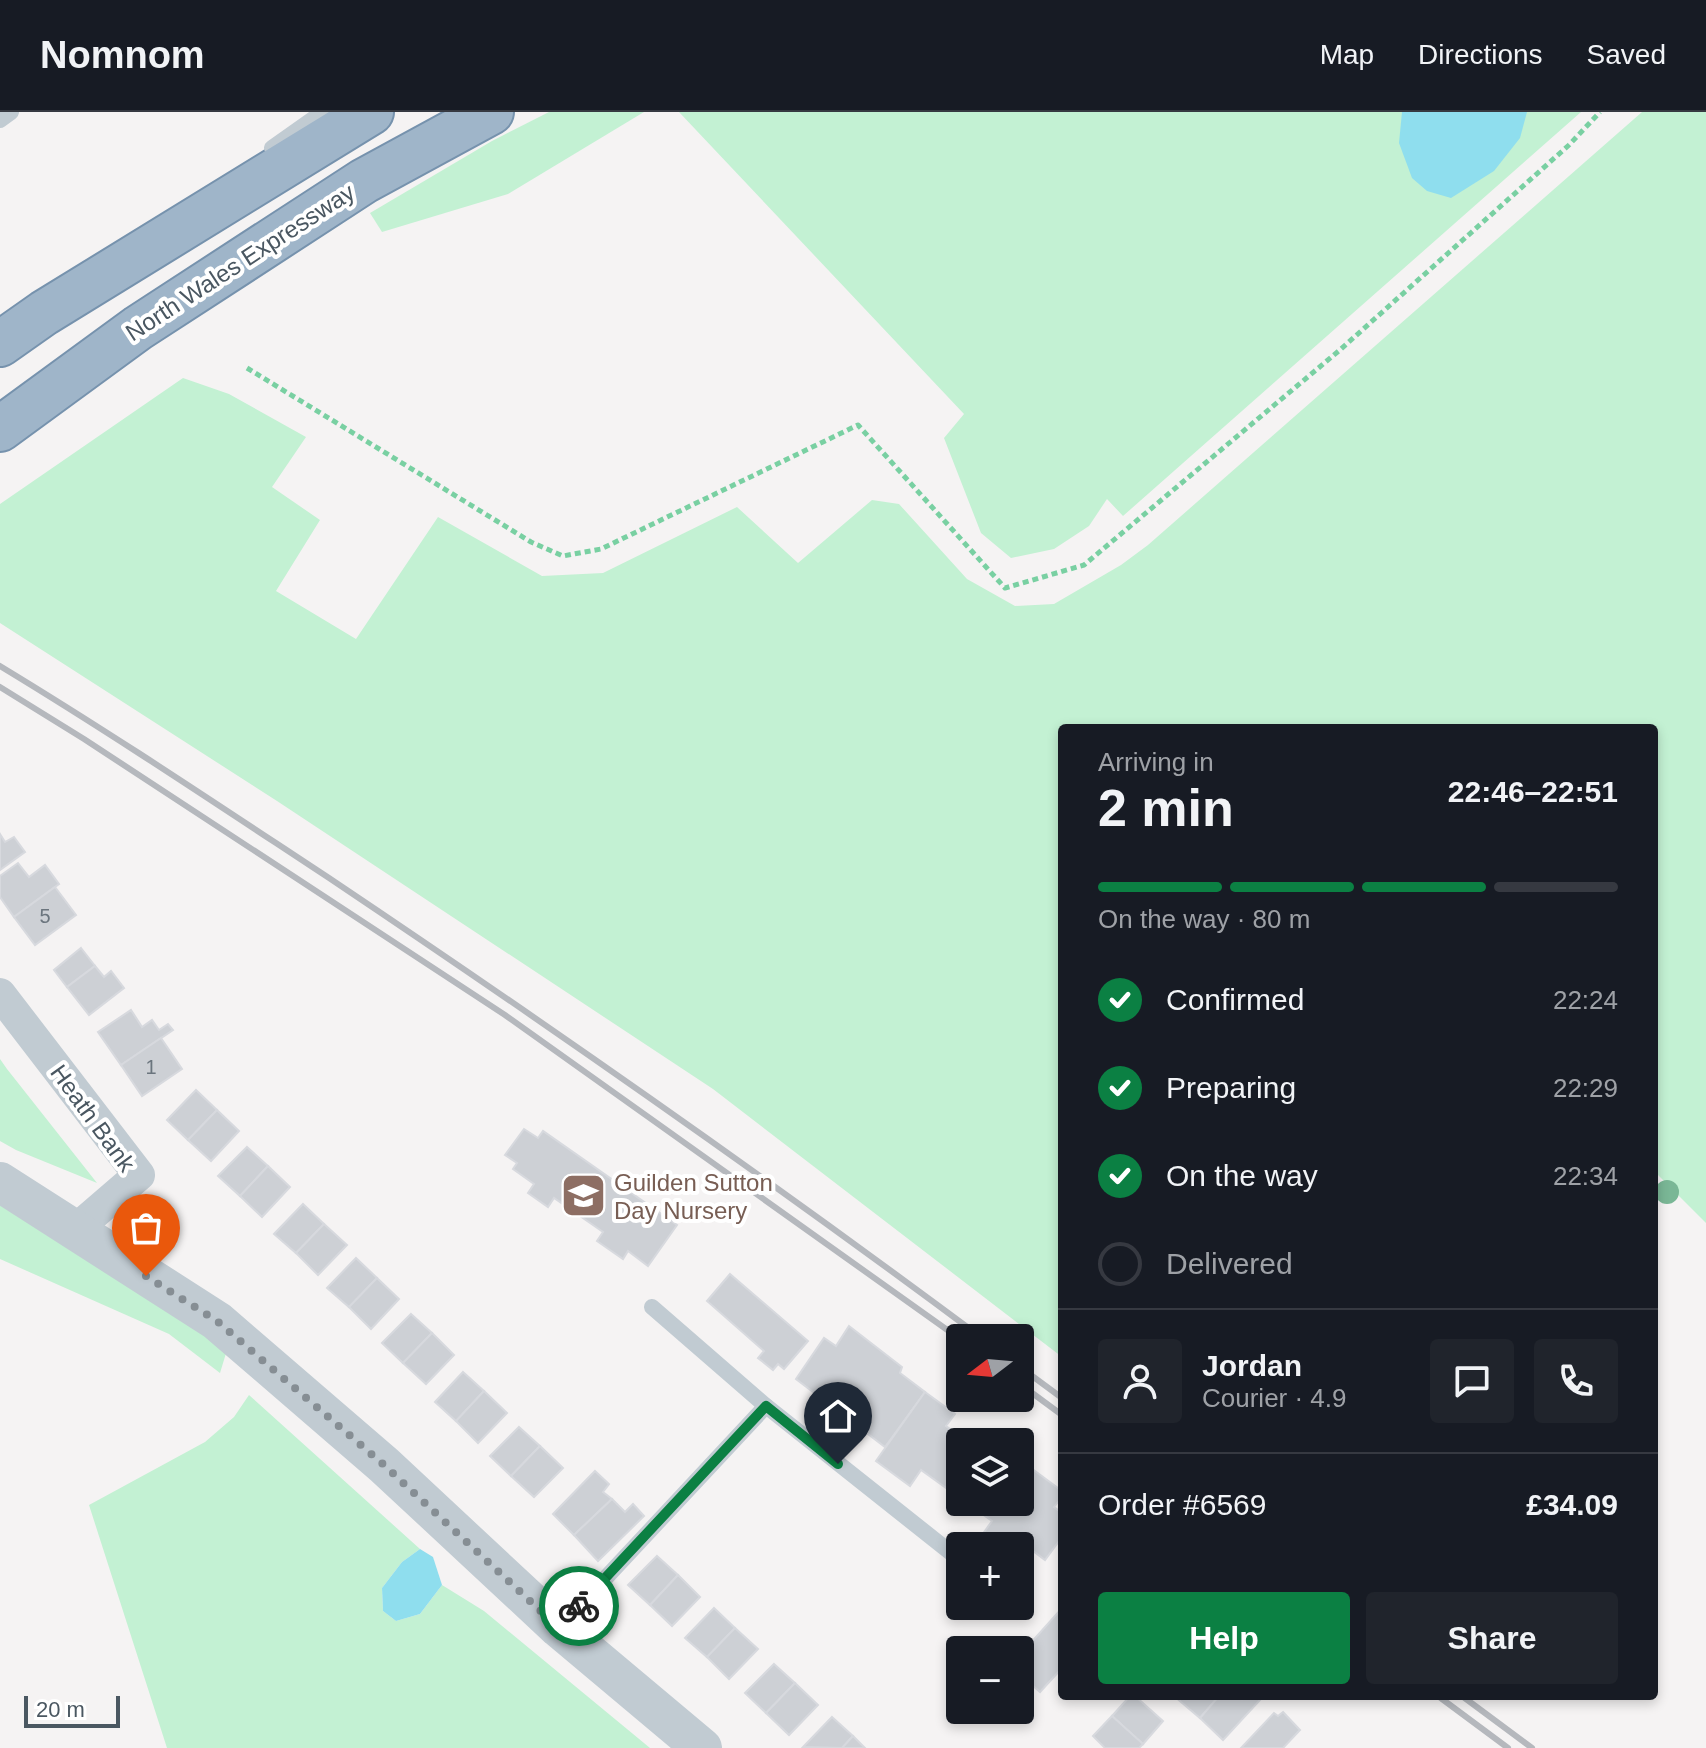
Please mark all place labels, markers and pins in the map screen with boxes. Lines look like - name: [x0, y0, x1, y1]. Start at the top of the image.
- place label: Guilden Sutton Day Nursery: [614, 1169, 773, 1224]
- school or university icon: Guilden Sutton Day Nursery: [559, 1172, 607, 1220]
- pin: [112, 1194, 180, 1276]
- pin: [804, 1382, 872, 1464]

